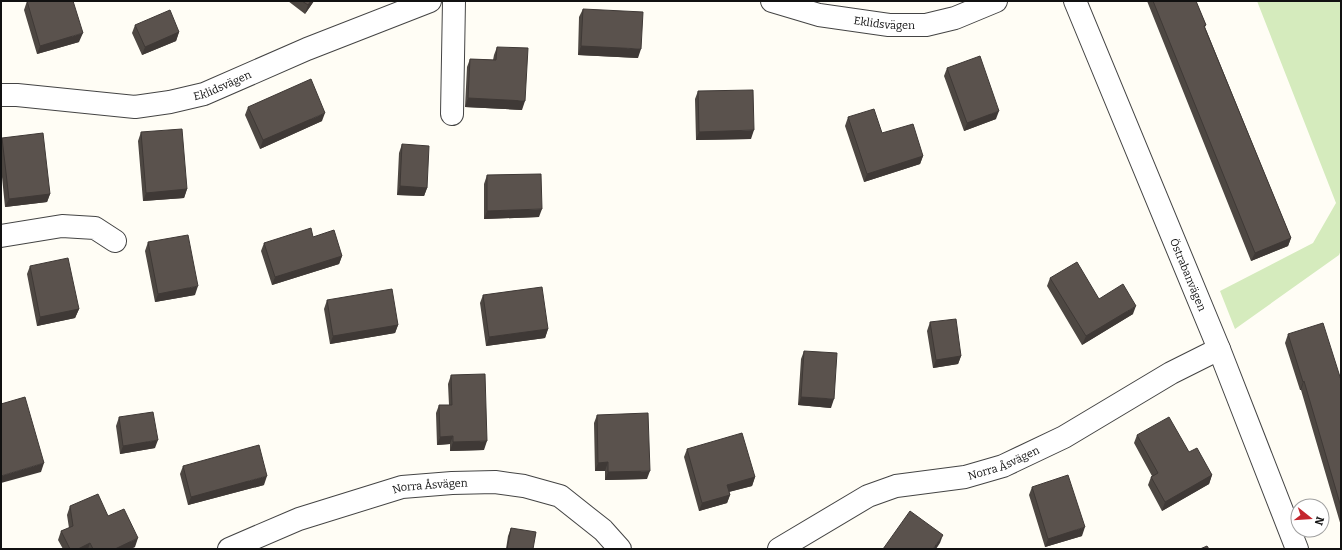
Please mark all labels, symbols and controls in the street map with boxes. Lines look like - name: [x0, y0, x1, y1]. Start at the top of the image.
- street label: Eklidsvägen: [853, 14, 915, 32]
- street label: Eklidsvägen: [192, 68, 253, 103]
- street label: Östrabanvägen: [1167, 236, 1209, 313]
- street label: Norra Åsvägen: [966, 444, 1042, 483]
- street label: Norra Åsvägen: [391, 477, 468, 497]
- north arrow: [1290, 498, 1330, 538]
- text: N: [1311, 515, 1327, 527]

